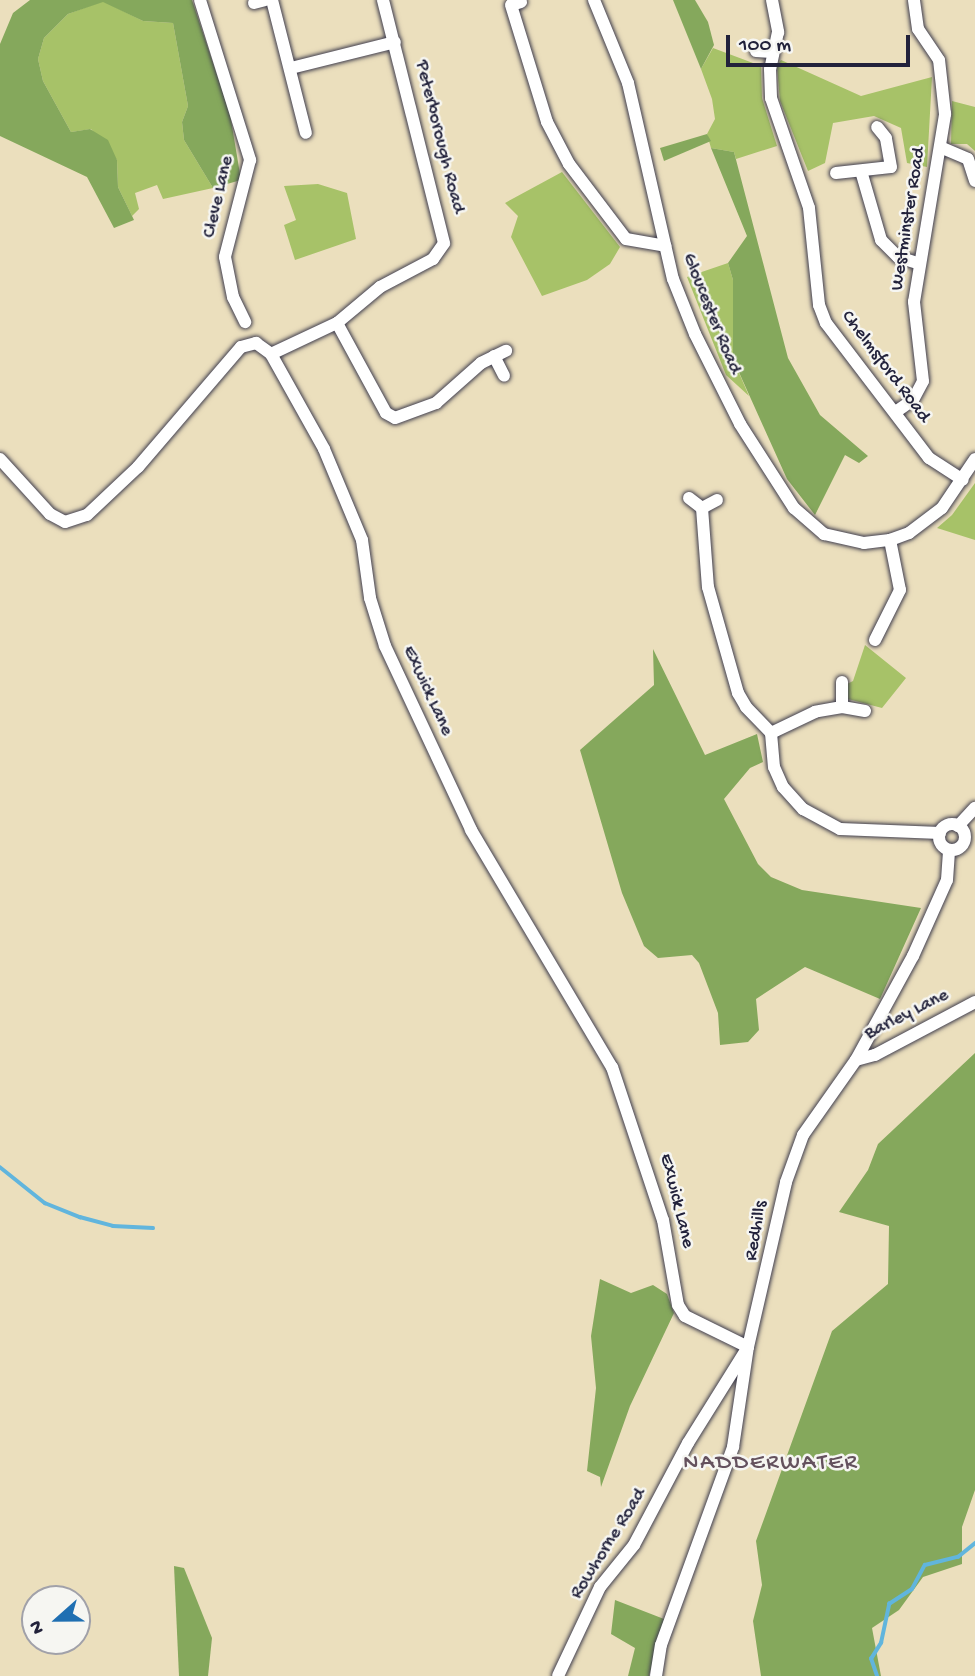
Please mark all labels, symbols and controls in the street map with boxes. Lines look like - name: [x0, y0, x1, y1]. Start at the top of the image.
- scale bar: [730, 21, 914, 65]
- text: 100 m: [739, 34, 791, 59]
- street label: Peterborough Road: [409, 58, 469, 216]
- street label: Westminster Road: [886, 146, 932, 292]
- street label: Cleve Lane: [199, 154, 239, 240]
- street label: Gloucester Road: [676, 250, 746, 378]
- street label: Chelmsford Road: [835, 306, 935, 428]
- street label: Exwick Lane: [396, 642, 458, 740]
- street label: Barley Lane: [861, 984, 953, 1046]
- street label: Exwick Lane: [653, 1151, 699, 1251]
- street label: Redhills: [741, 1199, 773, 1263]
- district label: NADDERWATER: [685, 1450, 857, 1478]
- street label: Rowhorne Road: [566, 1484, 652, 1604]
- north arrow: [21, 1585, 91, 1655]
- text: N: [25, 1617, 51, 1637]

